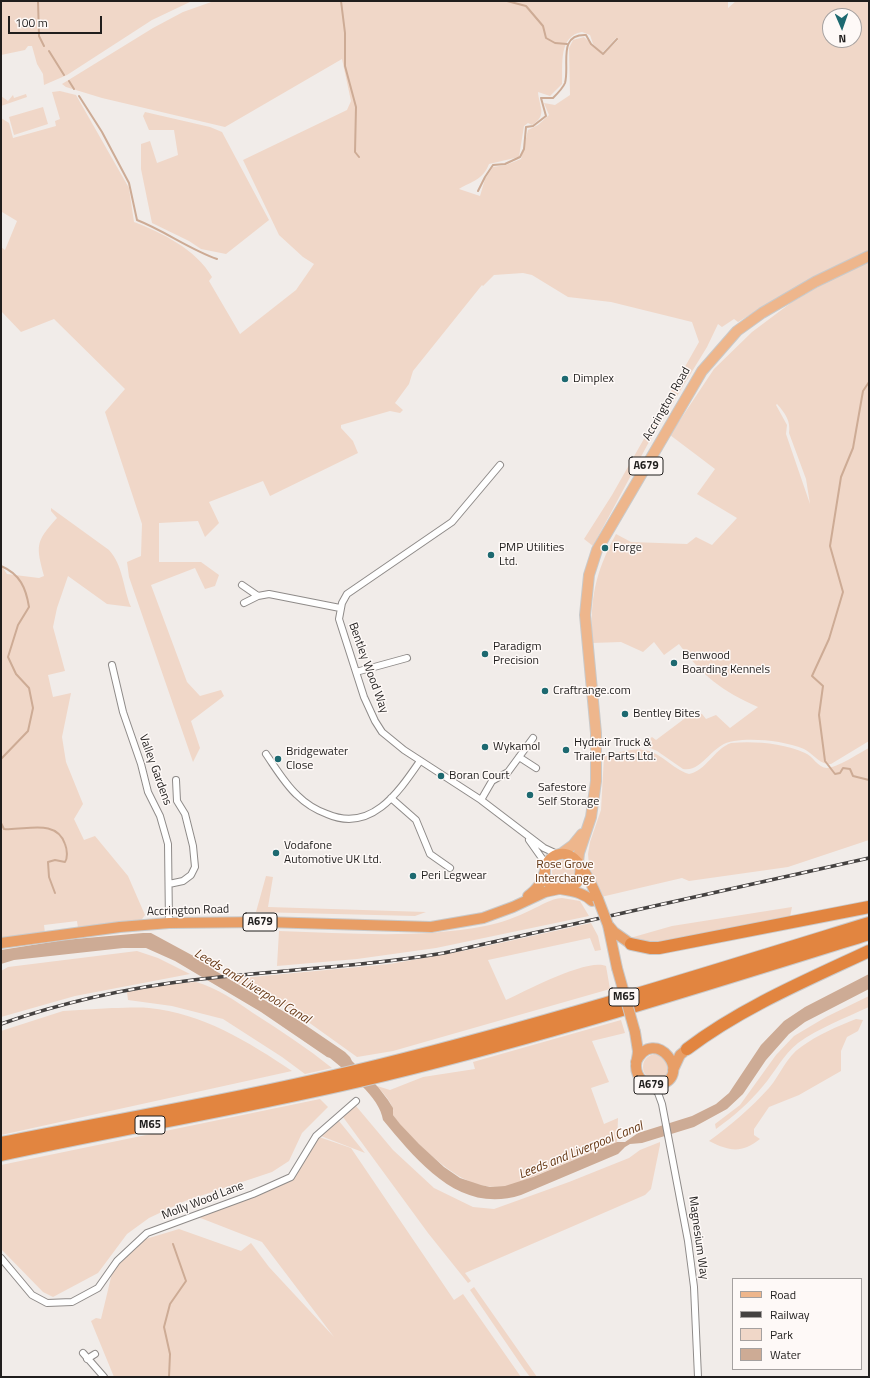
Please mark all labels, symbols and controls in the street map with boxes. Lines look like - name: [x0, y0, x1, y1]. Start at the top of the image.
- scale bar: [10, 8, 104, 34]
- north arrow: [822, 8, 862, 48]
- text: 100 m: [15, 13, 48, 32]
- text: N: [838, 31, 846, 47]
- street label: Accrington Road: [640, 365, 694, 443]
- place label: Dimplex: [573, 372, 614, 386]
- marker: Dimplex: [560, 374, 570, 384]
- road number: A679: [629, 457, 663, 475]
- place label: PMP Utilities Ltd.: [499, 541, 564, 569]
- place label: Forge: [613, 541, 642, 555]
- marker: Forge: [600, 543, 610, 553]
- marker: PMP Utilities Ltd.: [486, 550, 496, 560]
- street label: Bentley Wood Way: [345, 621, 391, 715]
- place label: Paradigm Precision: [493, 640, 541, 668]
- marker: Paradigm Precision: [480, 649, 490, 659]
- place label: Benwood Boarding Kennels: [682, 649, 770, 677]
- marker: Benwood Boarding Kennels: [669, 658, 679, 668]
- place label: Craftrange.com: [553, 684, 631, 698]
- marker: Craftrange.com: [540, 686, 550, 696]
- place label: Bentley Bites: [633, 707, 700, 721]
- marker: Bentley Bites: [620, 709, 630, 719]
- street label: Valley Gardens: [136, 733, 174, 807]
- place label: Hydrair Truck & Trailer Parts Ltd.: [574, 736, 656, 764]
- place label: Wykamol: [493, 740, 540, 754]
- marker: Wykamol: [480, 742, 490, 752]
- place label: Bridgewater Close: [286, 745, 348, 773]
- marker: Hydrair Truck & Trailer Parts Ltd.: [561, 745, 571, 755]
- marker: Bridgewater Close: [273, 754, 283, 764]
- place label: Boran Court: [449, 769, 509, 783]
- marker: Boran Court: [436, 771, 446, 781]
- place label: Safestore Self Storage: [538, 781, 599, 809]
- marker: Safestore Self Storage: [525, 790, 535, 800]
- place label: Vodafone Automotive UK Ltd.: [284, 839, 381, 867]
- marker: Vodafone Automotive UK Ltd.: [271, 848, 281, 858]
- park label: Rose Grove Interchange: [535, 858, 595, 886]
- place label: Peri Legwear: [421, 869, 487, 883]
- marker: Peri Legwear: [408, 871, 418, 881]
- street label: Accrington Road: [147, 902, 229, 920]
- road number: A679: [243, 913, 277, 931]
- water label: Leeds and Liverpool Canal: [191, 946, 313, 1028]
- road number: M65: [609, 988, 639, 1006]
- road number: A679: [634, 1076, 668, 1094]
- road number: M65: [135, 1116, 165, 1134]
- water label: Leeds and Liverpool Canal: [517, 1119, 645, 1183]
- street label: Molly Wood Lane: [160, 1179, 246, 1223]
- street label: Magnesium Way: [685, 1195, 711, 1281]
- legend: [732, 1278, 862, 1370]
- text: Road: [770, 1285, 796, 1304]
- text: Railway: [770, 1305, 810, 1324]
- text: Park: [770, 1325, 793, 1344]
- text: Water: [770, 1345, 801, 1364]

